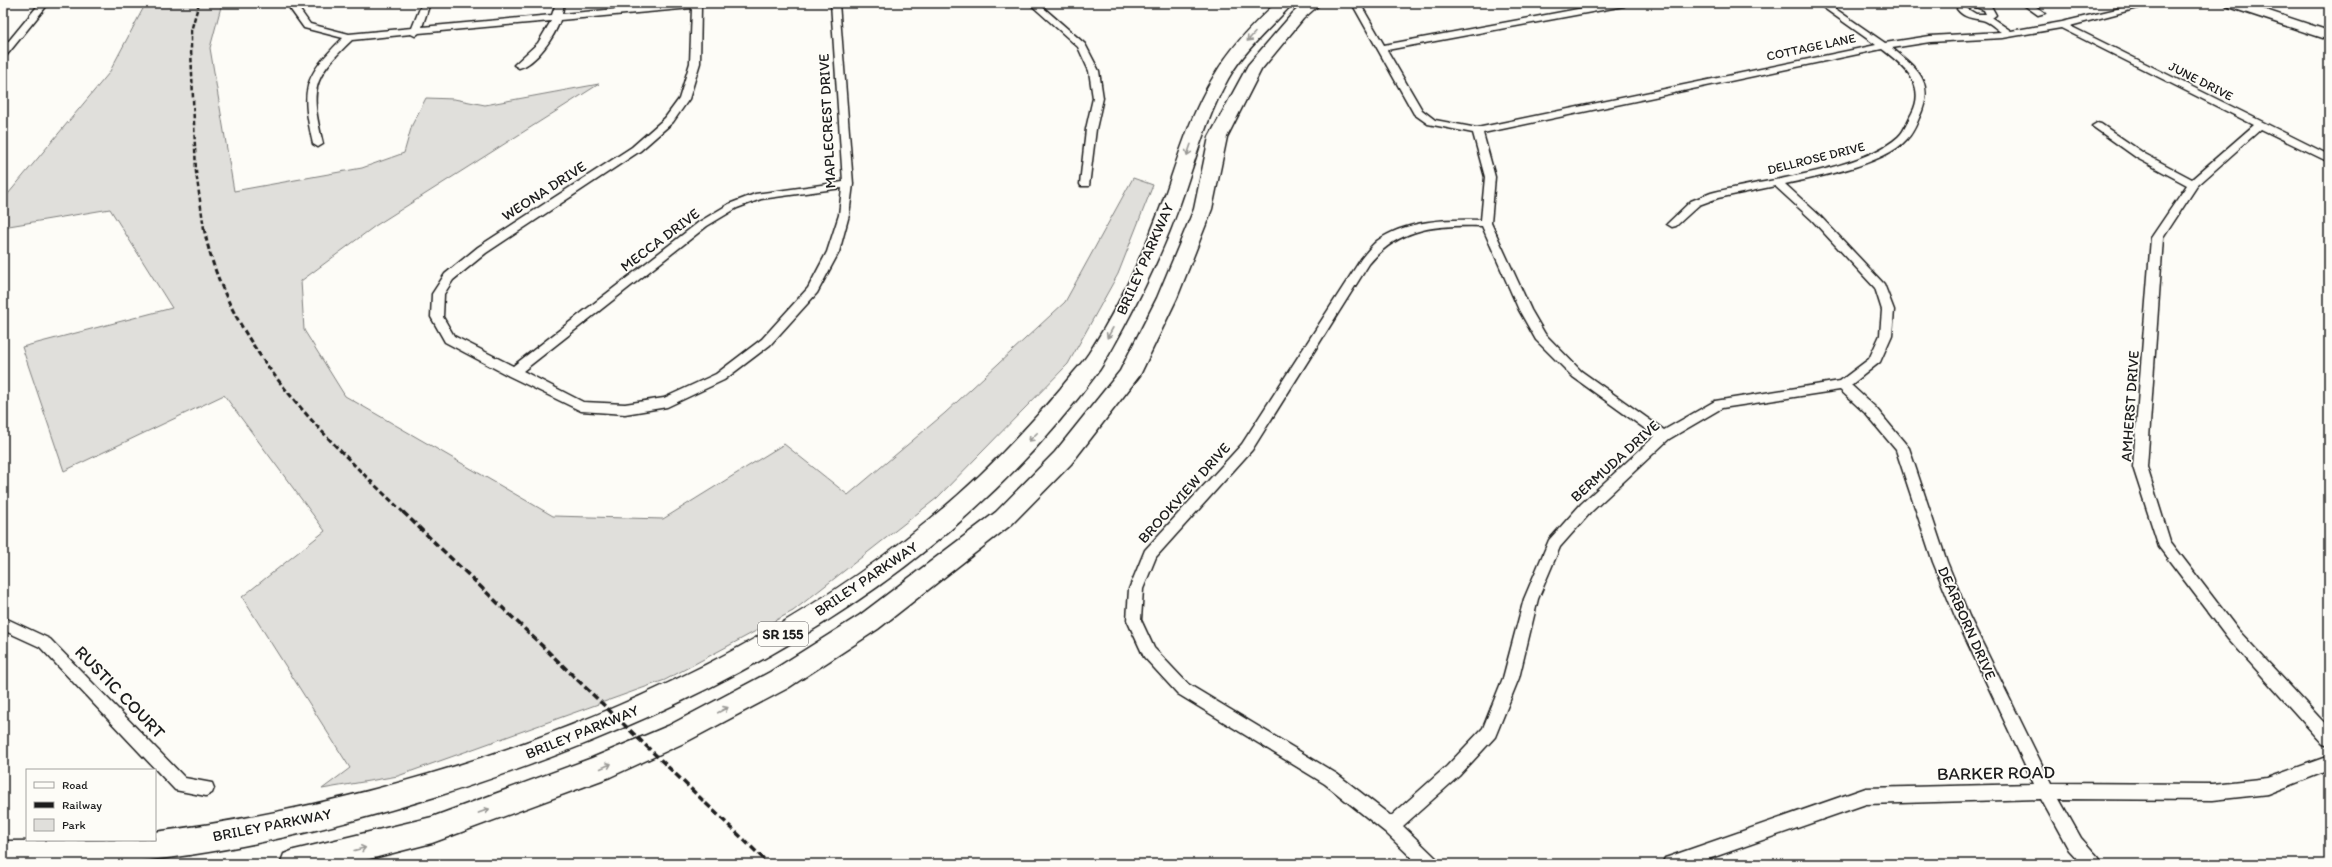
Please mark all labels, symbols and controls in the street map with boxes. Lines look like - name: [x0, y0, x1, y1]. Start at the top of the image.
- street label: COTTAGE LANE: [1765, 30, 1857, 64]
- one-way arrow: [1247, 32, 1256, 42]
- street label: MAPLECREST DRIVE: [814, 53, 840, 189]
- street label: JUNE DRIVE: [2166, 58, 2236, 104]
- street label: DELLROSE DRIVE: [1766, 139, 1866, 177]
- one-way arrow: [1185, 143, 1192, 156]
- street label: WEONA DRIVE: [498, 157, 590, 225]
- street label: BRILEY PARKWAY: [1112, 200, 1178, 318]
- street label: MECCA DRIVE: [617, 204, 703, 276]
- one-way arrow: [1106, 327, 1114, 339]
- street label: AMHERST DRIVE: [2117, 350, 2143, 462]
- street label: BERMUDA DRIVE: [1567, 416, 1663, 506]
- one-way arrow: [1028, 432, 1038, 442]
- street label: BROOKVIEW DRIVE: [1134, 439, 1234, 547]
- street label: BRILEY PARKWAY: [811, 538, 921, 620]
- street label: DEARBORN DRIVE: [1934, 564, 2000, 682]
- road number: SR 155: [758, 622, 808, 646]
- street label: RUSTIC COURT: [70, 641, 170, 743]
- street label: BRILEY PARKWAY: [523, 701, 642, 763]
- one-way arrow: [717, 705, 729, 713]
- street label: BARKER ROAD: [1937, 761, 2055, 785]
- one-way arrow: [599, 762, 611, 769]
- legend: [26, 769, 156, 841]
- text: Road: [62, 778, 88, 792]
- text: Railway: [62, 798, 102, 812]
- street label: BRILEY PARKWAY: [211, 805, 333, 845]
- one-way arrow: [477, 807, 489, 815]
- text: Park: [62, 818, 86, 832]
- one-way arrow: [353, 845, 366, 852]

